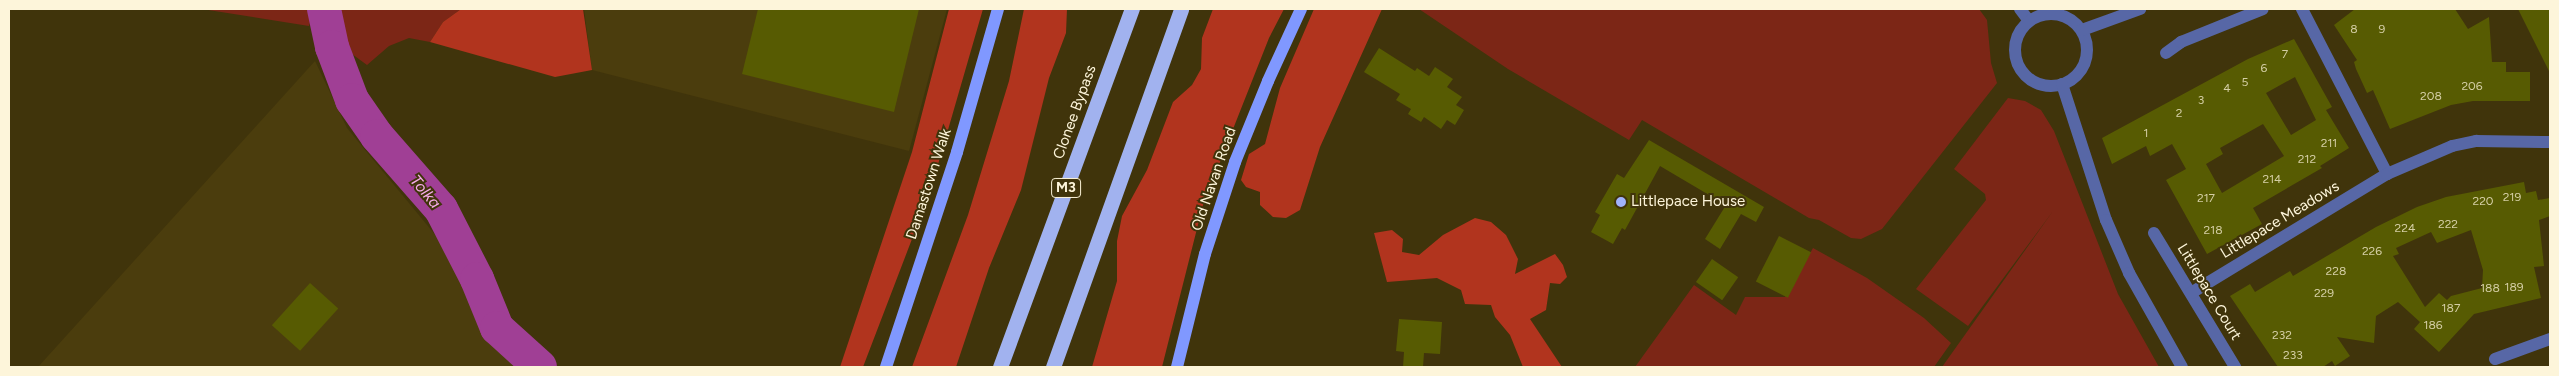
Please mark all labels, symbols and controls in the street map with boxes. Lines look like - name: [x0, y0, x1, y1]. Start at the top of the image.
- house number: 8: [2350, 23, 2358, 37]
- house number: 9: [2379, 23, 2385, 37]
- house number: 7: [2282, 48, 2288, 62]
- street label: Clonee Bypass: [1050, 62, 1100, 162]
- house number: 6: [2261, 62, 2267, 76]
- house number: 5: [2242, 76, 2248, 90]
- house number: 206: [2461, 80, 2483, 94]
- house number: 4: [2223, 82, 2231, 96]
- house number: 208: [2420, 90, 2442, 104]
- house number: 3: [2198, 94, 2204, 108]
- house number: 2: [2176, 107, 2182, 121]
- street label: Old Navan Road: [1188, 125, 1240, 233]
- street label: Damastown Walk: [903, 126, 955, 242]
- house number: 1: [2144, 127, 2148, 141]
- house number: 211: [2321, 137, 2337, 151]
- house number: 212: [2298, 153, 2316, 167]
- water label: Tolka: [406, 171, 444, 213]
- house number: 214: [2262, 173, 2282, 187]
- road number: M3: [1051, 177, 1081, 200]
- street label: Littlepace Meadows: [2217, 177, 2343, 263]
- house number: 219: [2503, 191, 2521, 205]
- house number: 217: [2197, 192, 2215, 206]
- place label: Littlepace House: [1631, 193, 1745, 211]
- house number: 220: [2472, 195, 2494, 209]
- marker: Littlepace House: [1615, 196, 1627, 208]
- house number: 222: [2438, 218, 2458, 232]
- house number: 224: [2395, 222, 2415, 236]
- house number: 218: [2203, 224, 2223, 238]
- street label: Littlepace Court: [2173, 241, 2245, 343]
- house number: 226: [2362, 245, 2382, 259]
- house number: 228: [2326, 265, 2346, 279]
- house number: 189: [2504, 281, 2524, 295]
- house number: 188: [2480, 282, 2500, 296]
- house number: 229: [2314, 287, 2334, 301]
- house number: 187: [2442, 302, 2460, 316]
- house number: 186: [2423, 319, 2443, 333]
- house number: 232: [2272, 329, 2292, 343]
- house number: 233: [2283, 349, 2303, 363]

